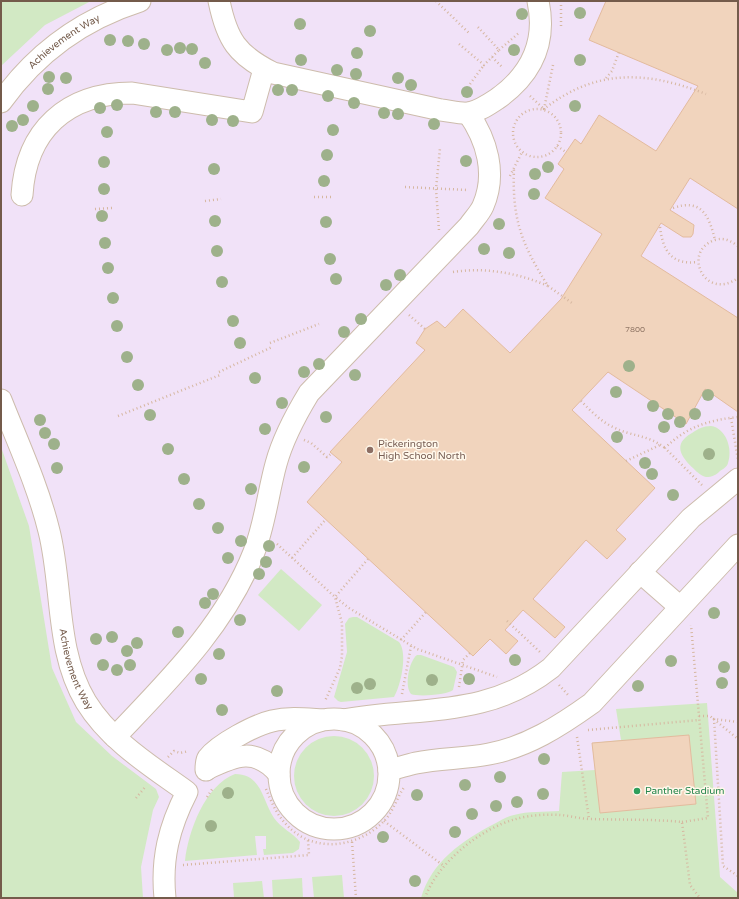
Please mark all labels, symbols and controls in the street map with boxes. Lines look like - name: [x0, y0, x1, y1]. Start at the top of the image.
- street label: Achievement Way: [26, 12, 102, 72]
- house number: 7800: [625, 325, 645, 334]
- place label: Pickerington High School North: [378, 438, 465, 462]
- marker: Pickerington High School North: [365, 445, 375, 455]
- street label: Achievement Way: [57, 628, 96, 713]
- place label: Panther Stadium: [645, 785, 725, 797]
- marker: Panther Stadium: [632, 786, 642, 796]

